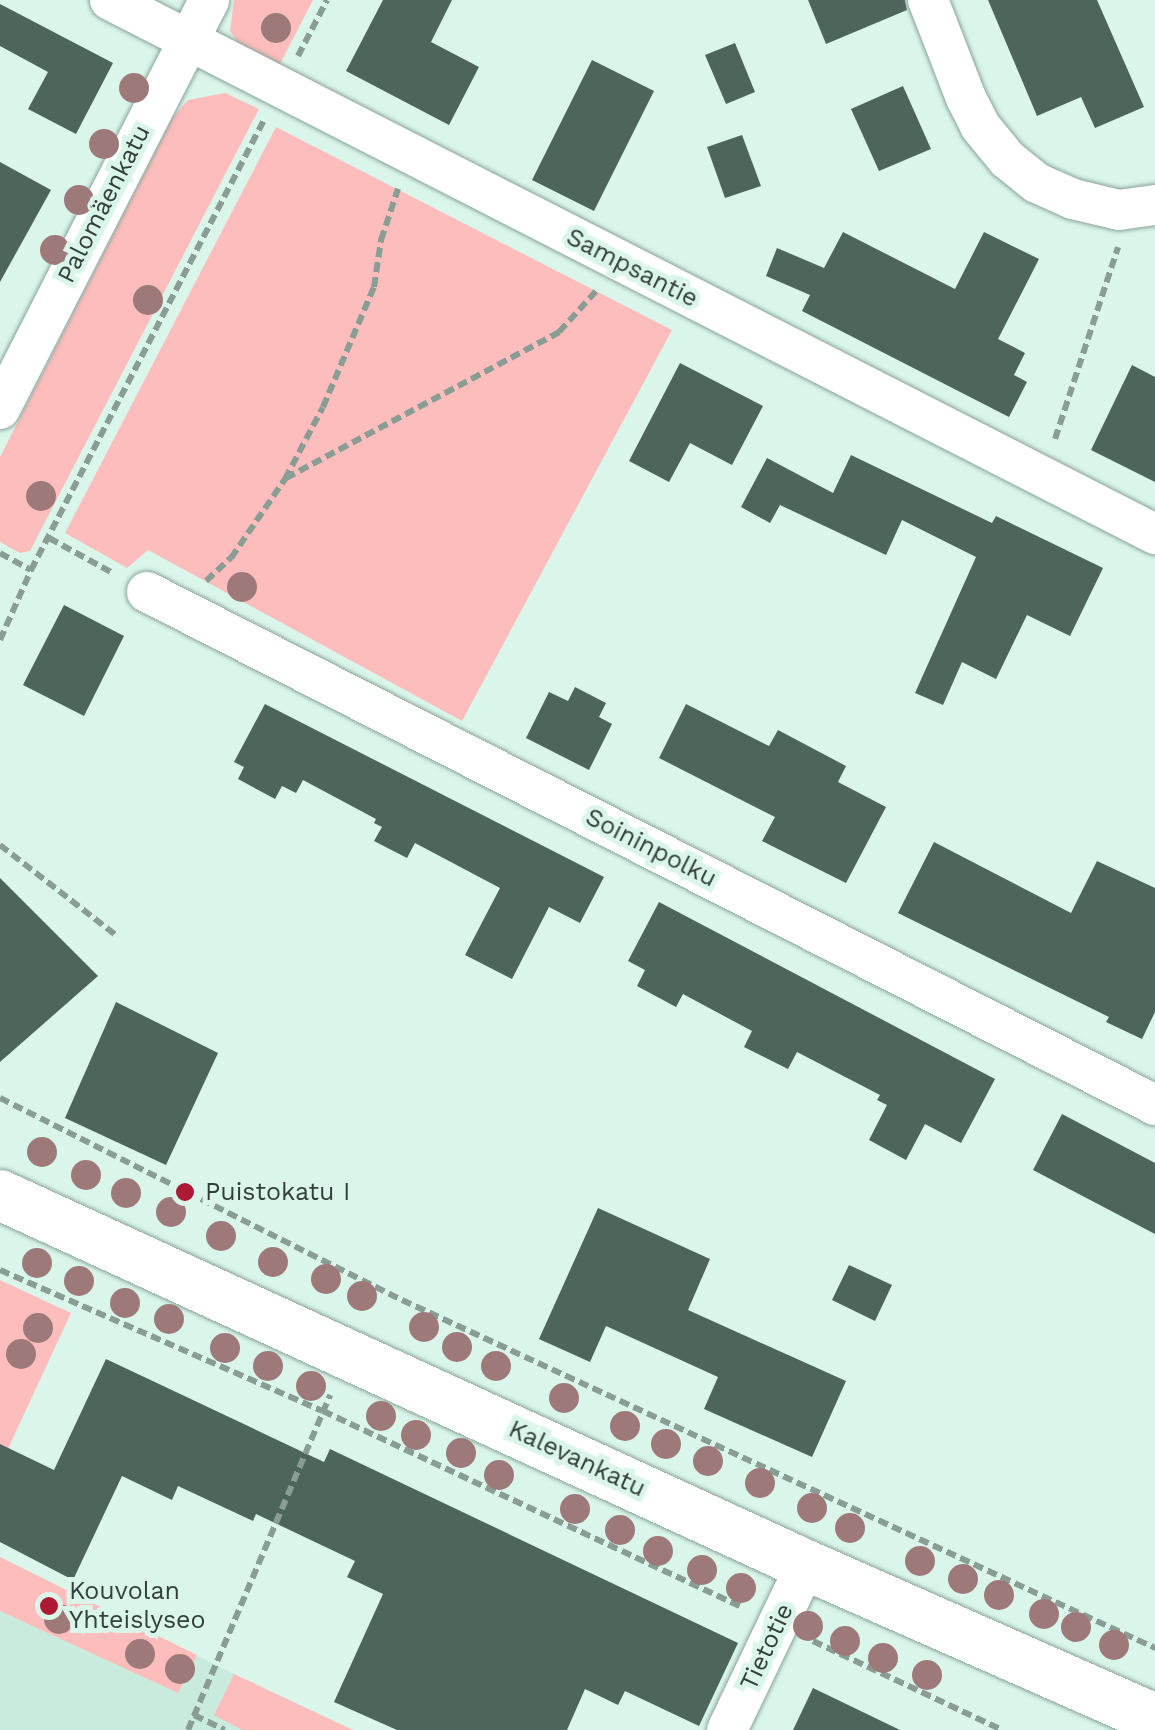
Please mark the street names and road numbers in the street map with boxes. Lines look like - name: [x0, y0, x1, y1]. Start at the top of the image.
- street label: Palomäenkatu: [51, 120, 157, 288]
- street label: Sampsantie: [561, 222, 703, 314]
- street label: Soininpolku: [580, 802, 722, 894]
- street label: Kalevankatu: [504, 1414, 650, 1504]
- street label: Tietotie: [734, 1599, 800, 1695]

